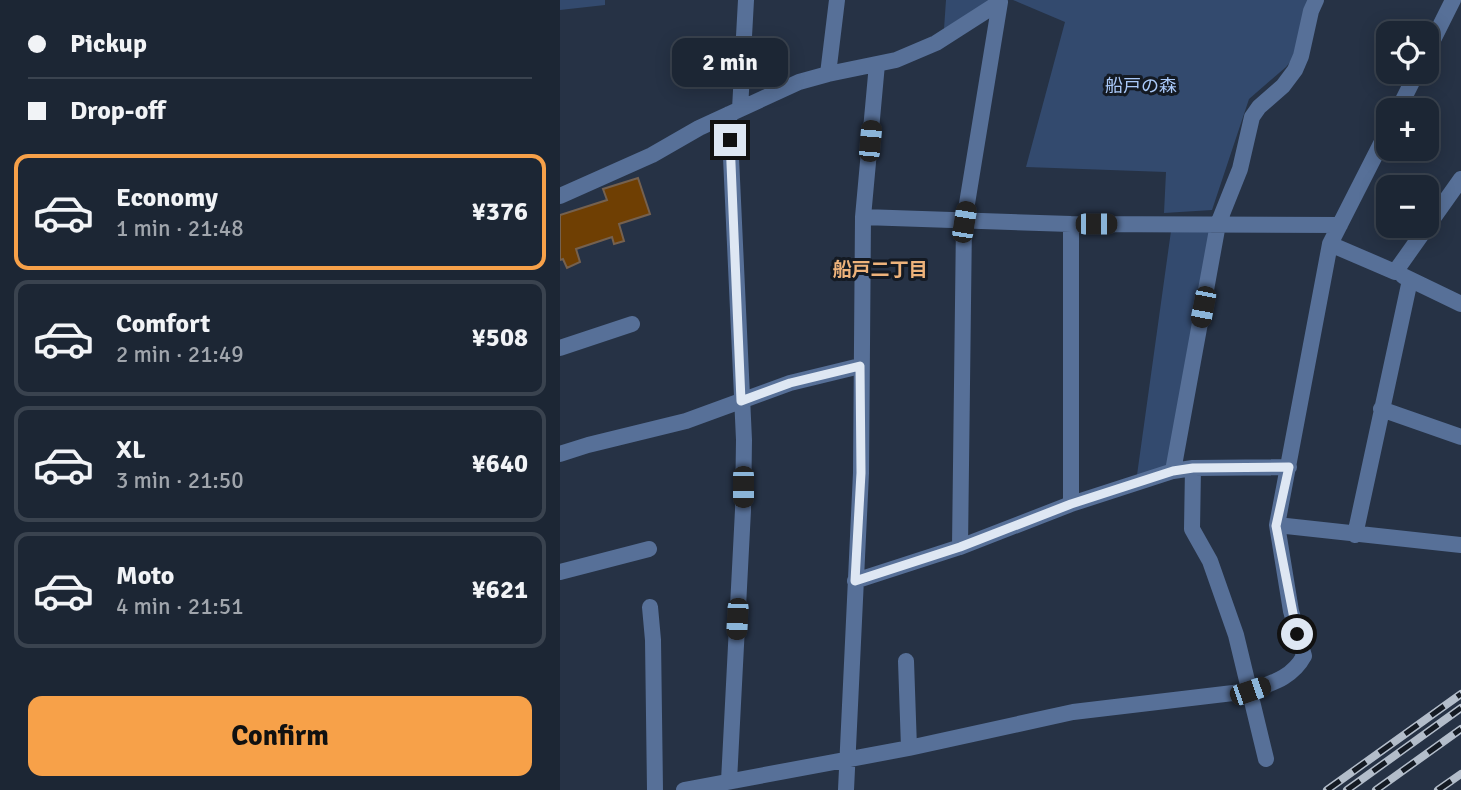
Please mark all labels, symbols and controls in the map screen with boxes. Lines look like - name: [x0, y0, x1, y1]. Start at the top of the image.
- map controls: [1376, 21, 1439, 238]
- button: locate: [1376, 21, 1439, 84]
- text: Pickup: [70, 28, 147, 60]
- callout: 2 min: [672, 38, 788, 88]
- text: 2 min: [702, 48, 758, 77]
- park label: 船戸の森: [1105, 75, 1177, 97]
- text: Drop-off: [70, 95, 166, 127]
- button: +: [1376, 98, 1439, 161]
- car: [858, 119, 883, 163]
- route end: [714, 124, 746, 156]
- button: −: [1376, 175, 1439, 238]
- icon: car: [32, 181, 95, 244]
- text: Economy: [116, 182, 218, 214]
- text: ¥376: [472, 196, 528, 228]
- car: [951, 200, 978, 244]
- text: 1 min · 21:48: [116, 214, 244, 243]
- car: [1076, 214, 1118, 235]
- district label: 船戸二丁目: [832, 258, 928, 282]
- car: [1189, 284, 1218, 330]
- icon: car: [32, 307, 95, 370]
- text: Comfort: [116, 308, 210, 340]
- text: ¥508: [472, 322, 528, 354]
- text: 2 min · 21:49: [116, 340, 244, 369]
- icon: car: [32, 433, 95, 496]
- text: XL: [116, 434, 146, 466]
- text: ¥640: [472, 448, 528, 480]
- text: 3 min · 21:50: [116, 466, 244, 495]
- car: [733, 466, 754, 508]
- icon: car: [32, 559, 95, 622]
- text: Moto: [116, 560, 174, 592]
- text: ¥621: [472, 574, 528, 606]
- text: 4 min · 21:51: [116, 592, 244, 621]
- car: [726, 597, 749, 641]
- route start: [1281, 618, 1313, 650]
- car: [1227, 674, 1274, 708]
- button: Confirm: [28, 696, 532, 776]

